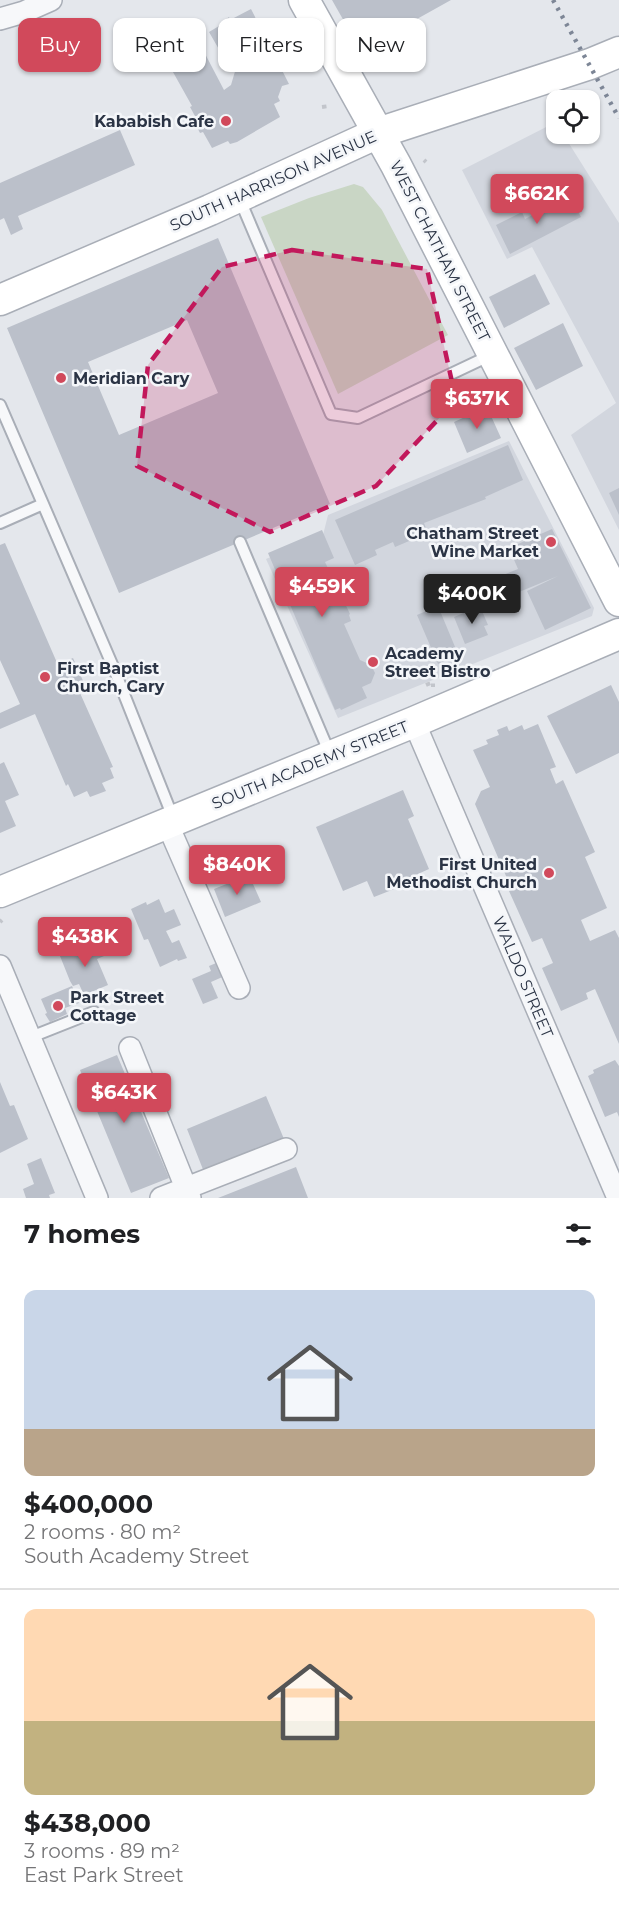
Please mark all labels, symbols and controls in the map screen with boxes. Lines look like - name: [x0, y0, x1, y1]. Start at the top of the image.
- chip: Buy: [18, 18, 101, 72]
- chip: Rent: [113, 18, 206, 72]
- chip: Filters: [218, 18, 324, 72]
- chip: New: [336, 18, 426, 72]
- map controls: [546, 90, 600, 144]
- button: locate: [546, 90, 600, 144]
- place label: Kababish Cafe: [94, 112, 214, 131]
- marker: Kababish Cafe: [219, 114, 233, 128]
- street label: SOUTH HARRISON AVENUE: [167, 127, 379, 235]
- street label: WEST CHATHAM STREET: [386, 157, 494, 345]
- pin: $662K: [495, 174, 579, 225]
- text: $662K: [505, 181, 569, 205]
- place label: Meridian Cary: [73, 369, 190, 388]
- marker: Meridian Cary: [54, 371, 68, 385]
- pin: $637K: [435, 379, 519, 430]
- text: $637K: [445, 386, 509, 410]
- place label: Chatham Street Wine Market: [406, 524, 539, 561]
- marker: Chatham Street Wine Market: [544, 535, 558, 549]
- pin: $459K: [280, 567, 364, 618]
- text: $459K: [289, 574, 355, 598]
- pin: $400K: [430, 574, 514, 625]
- text: $400K: [438, 581, 506, 605]
- place label: Academy Street Bistro: [384, 644, 490, 681]
- marker: Academy Street Bistro: [366, 655, 380, 669]
- place label: First Baptist Church, Cary: [57, 659, 165, 696]
- marker: First Baptist Church, Cary: [38, 670, 52, 684]
- street label: SOUTH ACADEMY STREET: [209, 717, 412, 813]
- pin: $840K: [195, 845, 279, 896]
- text: $840K: [203, 852, 271, 876]
- place label: First United Methodist Church: [386, 855, 537, 892]
- marker: First United Methodist Church: [542, 866, 556, 880]
- street label: WALDO STREET: [489, 913, 557, 1041]
- pin: $438K: [43, 917, 127, 968]
- text: $438K: [52, 924, 118, 948]
- place label: Park Street Cottage: [70, 988, 164, 1025]
- marker: Park Street Cottage: [51, 999, 65, 1013]
- pin: $643K: [82, 1073, 166, 1124]
- text: $643K: [91, 1080, 157, 1104]
- text: 7 homes: [24, 1218, 140, 1250]
- icon: filters: [562, 1218, 595, 1251]
- icon: home: [256, 1329, 364, 1437]
- text: $400,000: [24, 1488, 153, 1520]
- text: 2 rooms · 80 m²: [24, 1520, 181, 1544]
- text: South Academy Street: [24, 1544, 249, 1568]
- icon: home: [256, 1648, 364, 1756]
- text: $438,000: [24, 1807, 151, 1839]
- text: 3 rooms · 89 m²: [24, 1839, 180, 1863]
- text: East Park Street: [24, 1863, 184, 1887]

